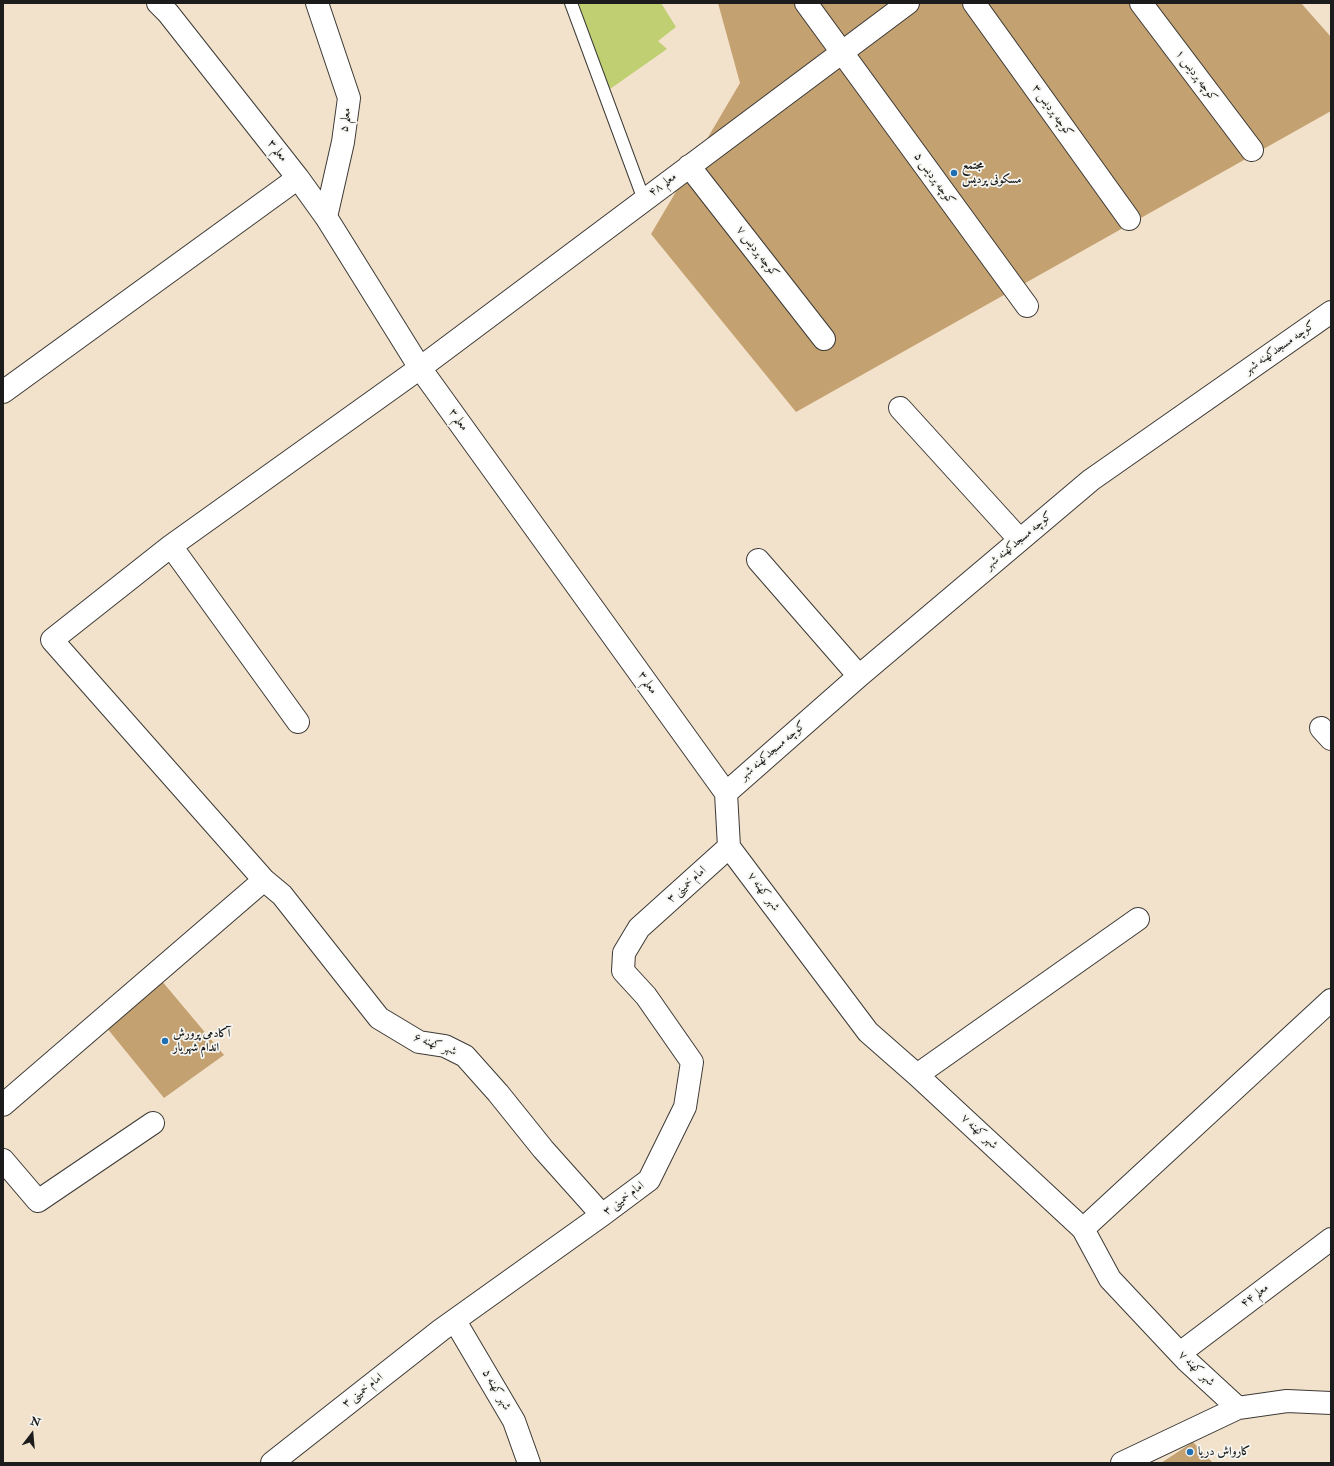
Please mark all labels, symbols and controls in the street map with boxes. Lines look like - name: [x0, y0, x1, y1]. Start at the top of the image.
- street label: کوچه پردیس ۱: [1172, 47, 1220, 105]
- street label: کوچه پردیس ۳: [1028, 82, 1076, 140]
- street label: معلم ۵: [337, 107, 355, 133]
- street label: معلم ۳: [264, 137, 290, 165]
- street label: کوچه پردیس ۵: [910, 150, 958, 208]
- place label: مجتمع مسکونی پردیس: [962, 159, 1021, 187]
- marker: مجتمع مسکونی پردیس: [949, 168, 959, 178]
- street label: معلم ۴۸: [646, 170, 680, 200]
- street label: کوچه پردیس ۷: [732, 223, 782, 281]
- street label: کوچه مسجدکهنه شهر: [1242, 318, 1318, 378]
- street label: معلم ۳: [445, 406, 471, 434]
- street label: کوچه مسجدکهنه شهر: [983, 509, 1055, 573]
- street label: معلم ۳: [634, 669, 660, 697]
- street label: کوچه مسجدکهنه شهر: [737, 718, 809, 784]
- street label: امام خمینی ۳: [664, 864, 710, 906]
- street label: شهر کهنه ۷: [744, 870, 782, 914]
- place label: آکادمی پرورش اندام شهریار: [173, 1027, 230, 1055]
- street label: شهر کهنه ۶: [411, 1031, 459, 1059]
- marker: آکادمی پرورش اندام شهریار: [160, 1036, 170, 1046]
- street label: شهر کهنه ۷: [958, 1111, 1000, 1153]
- street label: امام خمینی ۳: [601, 1179, 647, 1219]
- street label: معلم ۴۴: [1238, 1281, 1272, 1311]
- street label: شهر کهنه ۷: [1175, 1348, 1217, 1390]
- street label: شهر کهنه ۵: [479, 1367, 513, 1413]
- street label: امام خمینی ۳: [340, 1371, 386, 1411]
- north arrow: [12, 1414, 52, 1454]
- text: N: [29, 1414, 42, 1430]
- place label: کارواش دریا: [1198, 1445, 1251, 1459]
- marker: کارواش دریا: [1185, 1447, 1195, 1457]

